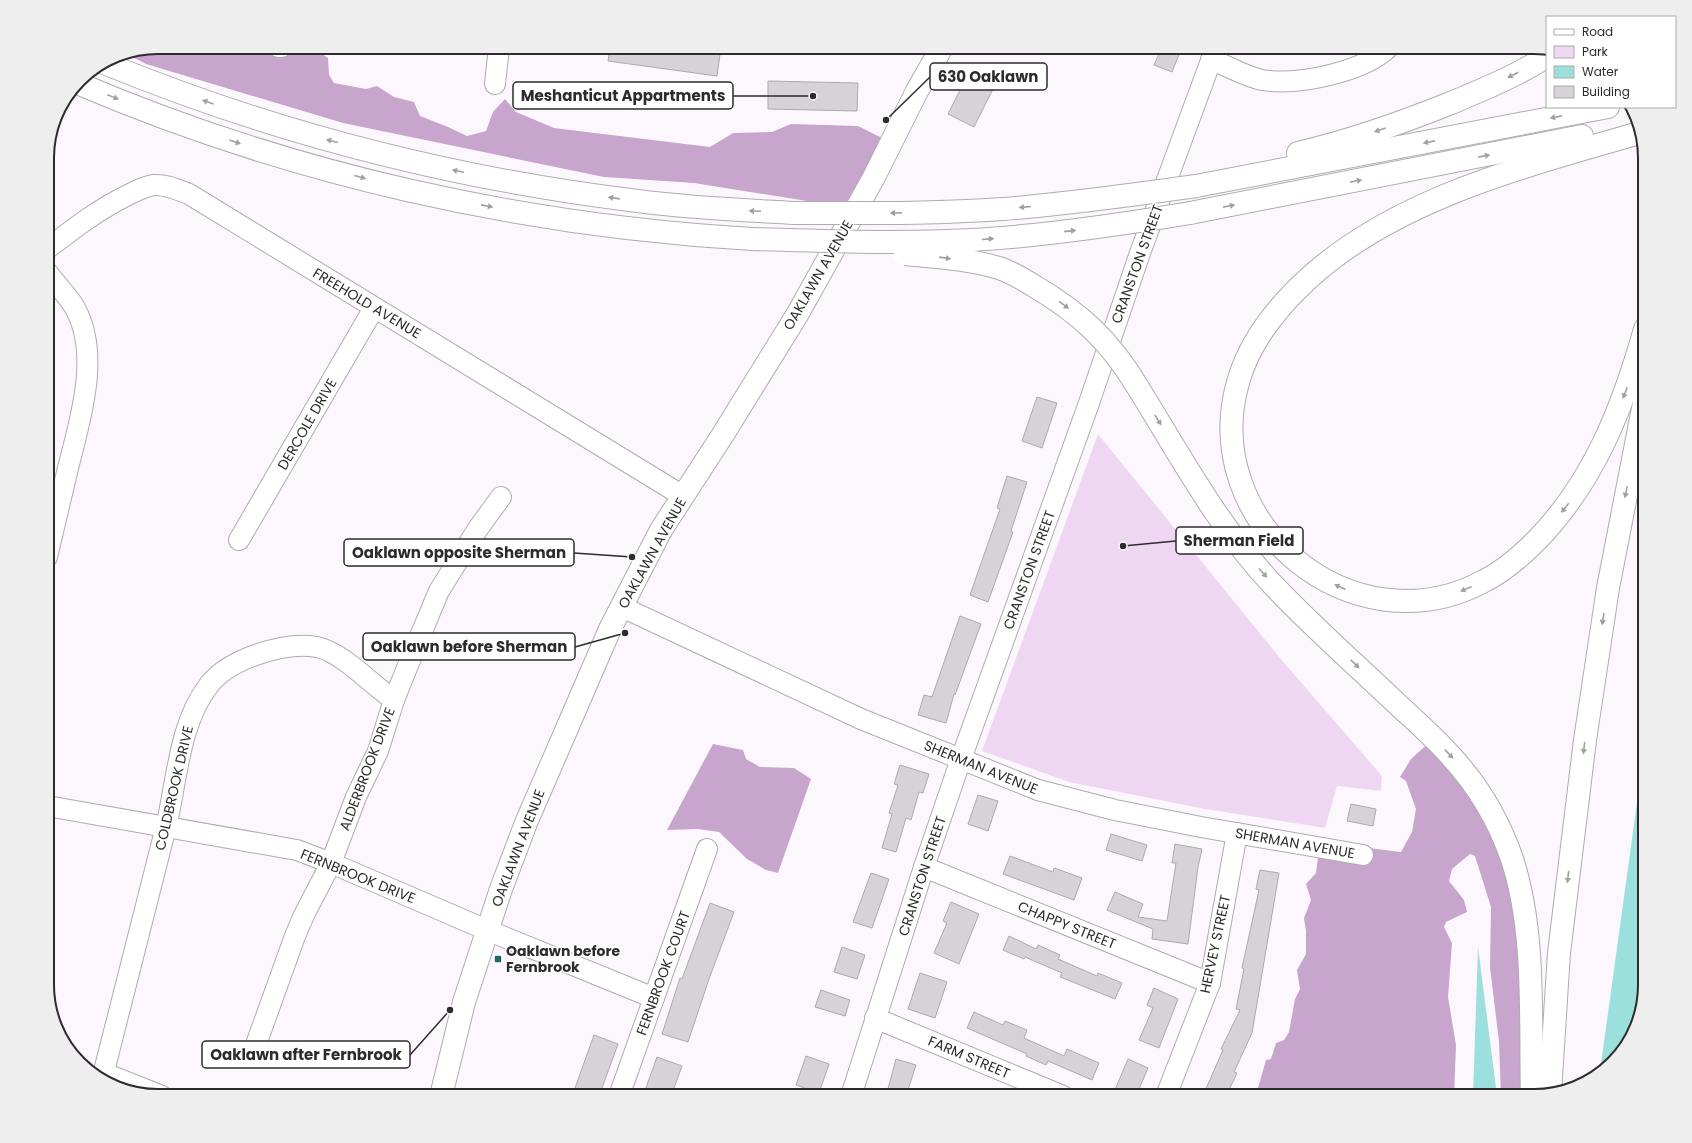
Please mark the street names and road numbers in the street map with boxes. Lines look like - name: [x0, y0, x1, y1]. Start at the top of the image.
- street label: CRANSTON STREET: [1106, 201, 1168, 326]
- street label: OAKLAWN AVENUE: [778, 216, 858, 334]
- street label: FREEHOLD AVENUE: [309, 263, 425, 343]
- street label: DERCOLE DRIVE: [273, 374, 341, 474]
- street label: OAKLAWN AVENUE: [613, 494, 691, 612]
- street label: CRANSTON STREET: [998, 507, 1060, 632]
- street label: ALDERBROOK DRIVE: [334, 704, 400, 834]
- street label: COLDBROOK DRIVE: [150, 724, 198, 852]
- street label: SHERMAN AVENUE: [921, 735, 1041, 799]
- street label: OAKLAWN AVENUE: [486, 786, 550, 910]
- street label: CRANSTON STREET: [893, 813, 951, 939]
- street label: SHERMAN AVENUE: [1234, 823, 1356, 863]
- street label: FERNBROOK DRIVE: [298, 844, 418, 908]
- street label: HERVEY STREET: [1195, 893, 1235, 995]
- street label: CHAPPY STREET: [1015, 896, 1119, 954]
- street label: FERNBROOK COURT: [631, 908, 695, 1038]
- street label: FARM STREET: [925, 1031, 1013, 1083]

